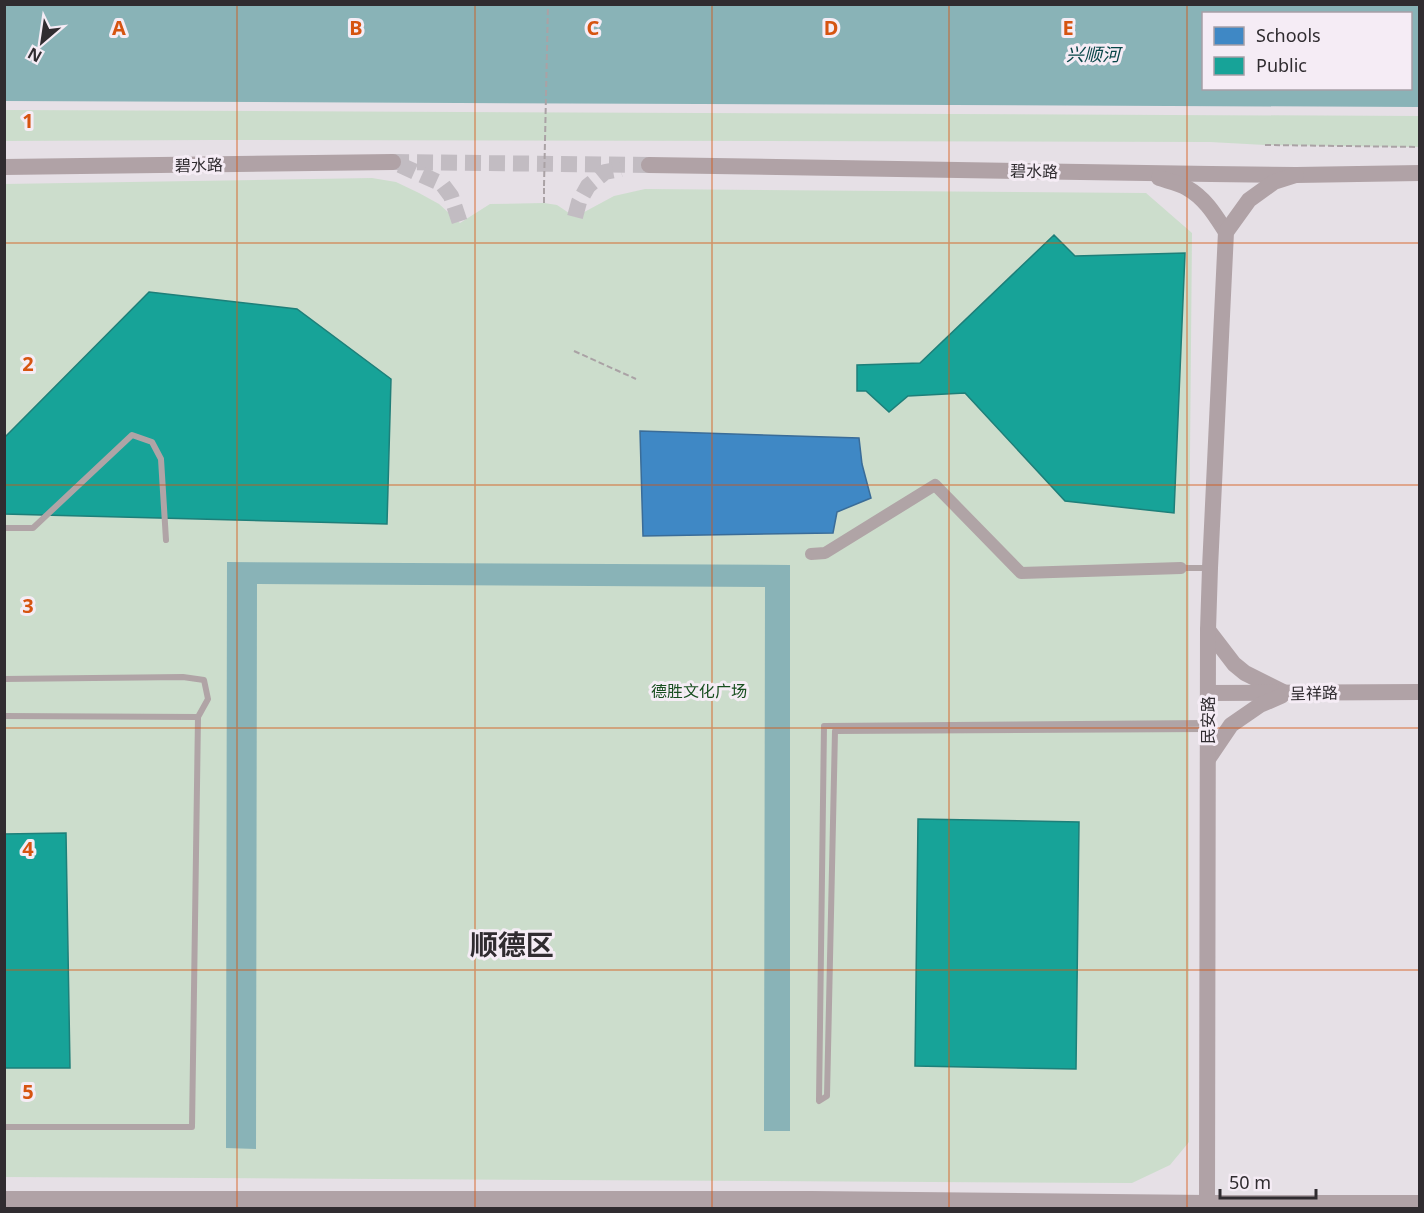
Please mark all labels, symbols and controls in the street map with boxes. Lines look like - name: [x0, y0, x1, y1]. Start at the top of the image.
- north arrow: [12, 12, 72, 72]
- legend: [1202, 12, 1412, 90]
- text: A: [112, 14, 126, 41]
- text: B: [349, 14, 363, 41]
- text: C: [587, 14, 600, 41]
- text: D: [824, 14, 838, 41]
- text: E: [1062, 14, 1074, 41]
- text: Schools: [1256, 23, 1321, 47]
- text: N: [24, 42, 46, 68]
- water label: 兴顺河: [1066, 42, 1123, 66]
- text: Public: [1256, 53, 1307, 77]
- text: 1: [22, 107, 34, 134]
- street label: 碧水路: [175, 154, 223, 176]
- street label: 碧水路: [1010, 160, 1058, 182]
- text: 2: [22, 350, 34, 377]
- text: 3: [22, 592, 34, 619]
- park label: 德胜文化广场: [651, 680, 747, 702]
- street label: 呈祥路: [1290, 682, 1338, 704]
- street label: 民安路: [1197, 696, 1219, 744]
- text: 4: [22, 835, 34, 862]
- district label: 顺德区: [470, 925, 554, 963]
- text: 5: [22, 1078, 34, 1105]
- scale bar: [1220, 1162, 1316, 1200]
- text: 50 m: [1229, 1170, 1271, 1194]

